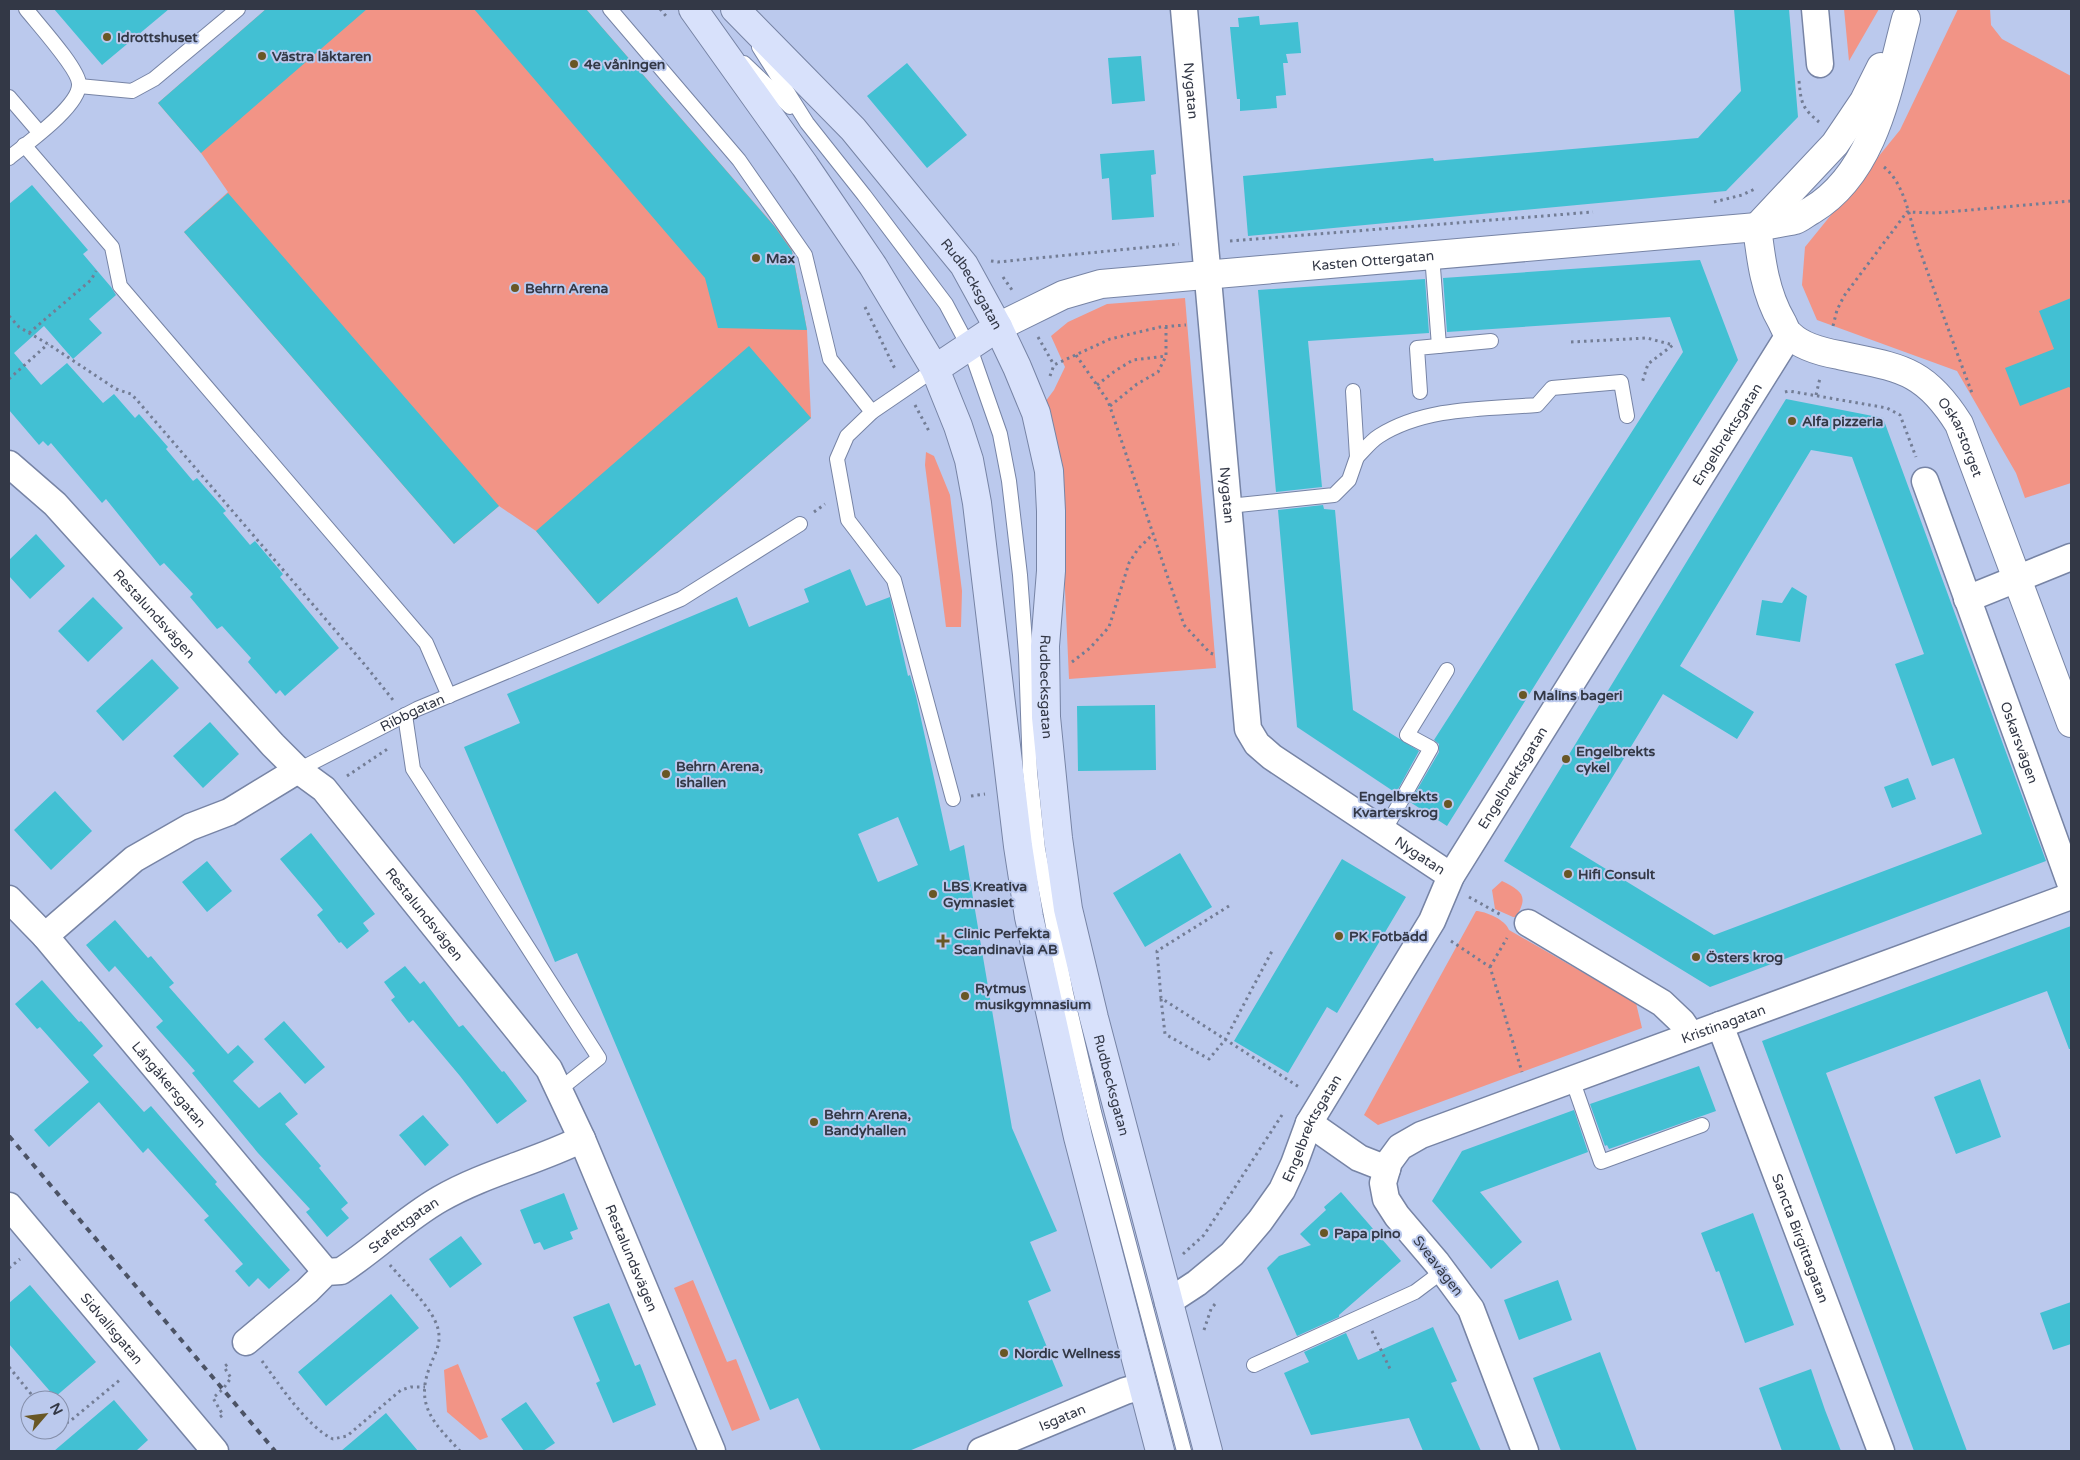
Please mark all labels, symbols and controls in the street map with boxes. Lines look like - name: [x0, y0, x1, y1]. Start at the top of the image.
- place label: Idrottshuset: [117, 29, 198, 46]
- marker: Idrottshuset: [101, 31, 113, 43]
- place label: Västra läktaren: [272, 48, 372, 65]
- marker: Västra läktaren: [256, 50, 268, 62]
- place label: 4e våningen: [584, 56, 665, 73]
- marker: 4e våningen: [568, 58, 580, 70]
- street label: Nygatan: [1180, 62, 1202, 120]
- street label: Rudbecksgatan: [937, 235, 1006, 332]
- street label: Kasten Ottergatan: [1311, 247, 1435, 274]
- place label: Max: [766, 250, 795, 267]
- marker: Max: [750, 252, 762, 264]
- place label: Behrn Arena: [525, 280, 609, 297]
- marker: Behrn Arena: [509, 282, 521, 294]
- street label: Engelbrektsgatan: [1689, 380, 1765, 489]
- street label: Oskarstorget: [1934, 394, 1987, 480]
- place label: Alfa pizzeria: [1802, 413, 1884, 430]
- marker: Alfa pizzeria: [1786, 415, 1798, 427]
- street label: Nygatan: [1216, 466, 1238, 524]
- street label: Restalundsvägen: [110, 566, 199, 662]
- street label: Rudbecksgatan: [1036, 634, 1057, 739]
- place label: Malins bageri: [1533, 687, 1623, 704]
- marker: Malins bageri: [1517, 689, 1529, 701]
- street label: Ribbgatan: [377, 690, 447, 735]
- street label: Oskarsvägen: [1997, 699, 2042, 786]
- street label: Engelbrektsgatan: [1474, 723, 1551, 832]
- place label: Engelbrekts cykel: [1576, 743, 1655, 776]
- marker: Engelbrekts cykel: [1560, 753, 1572, 765]
- place label: Behrn Arena, Ishallen: [676, 758, 763, 791]
- marker: Behrn Arena, Ishallen: [660, 768, 672, 780]
- place label: Engelbrekts Kvarterskrog: [1353, 788, 1438, 821]
- marker: Engelbrekts Kvarterskrog: [1442, 798, 1454, 810]
- street label: Nygatan: [1392, 833, 1448, 878]
- street label: Restalundsvägen: [382, 864, 467, 964]
- place label: Hifi Consult: [1578, 866, 1656, 883]
- marker: Hifi Consult: [1562, 868, 1574, 880]
- place label: LBS Kreativa Gymnasiet: [943, 878, 1027, 911]
- marker: LBS Kreativa Gymnasiet: [927, 888, 939, 900]
- place label: Clinic Perfekta Scandinavia AB: [954, 925, 1058, 958]
- place label: PK Fotbädd: [1349, 928, 1428, 945]
- marker: PK Fotbädd: [1333, 930, 1345, 942]
- marker: Clinic Perfekta Scandinavia AB: [936, 934, 950, 948]
- place label: Östers krog: [1706, 949, 1783, 966]
- marker: Östers krog: [1690, 951, 1702, 963]
- place label: Rytmus musikgymnasium: [975, 980, 1091, 1013]
- marker: Rytmus musikgymnasium: [959, 990, 971, 1002]
- street label: Kristinagatan: [1679, 1001, 1768, 1047]
- street label: Rudbecksgatan: [1090, 1032, 1133, 1138]
- street label: Långåkersgatan: [128, 1038, 210, 1131]
- street label: Engelbrektsgatan: [1278, 1072, 1345, 1185]
- place label: Behrn Arena, Bandyhallen: [824, 1106, 911, 1139]
- marker: Behrn Arena, Bandyhallen: [808, 1116, 820, 1128]
- street label: Sancta Birgittagatan: [1768, 1171, 1833, 1305]
- street label: Stafettgatan: [365, 1193, 442, 1257]
- street label: Restalundsvägen: [602, 1202, 661, 1314]
- place label: Papa pino: [1334, 1225, 1401, 1242]
- marker: Papa pino: [1318, 1227, 1330, 1239]
- street label: Sveavägen: [1409, 1233, 1467, 1299]
- street label: Sidvallsgatan: [77, 1289, 147, 1368]
- place label: Nordic Wellness: [1014, 1345, 1121, 1362]
- marker: Nordic Wellness: [998, 1347, 1010, 1359]
- north arrow: [20, 1390, 70, 1440]
- text: N: [46, 1400, 66, 1418]
- street label: Isgatan: [1036, 1400, 1088, 1434]

